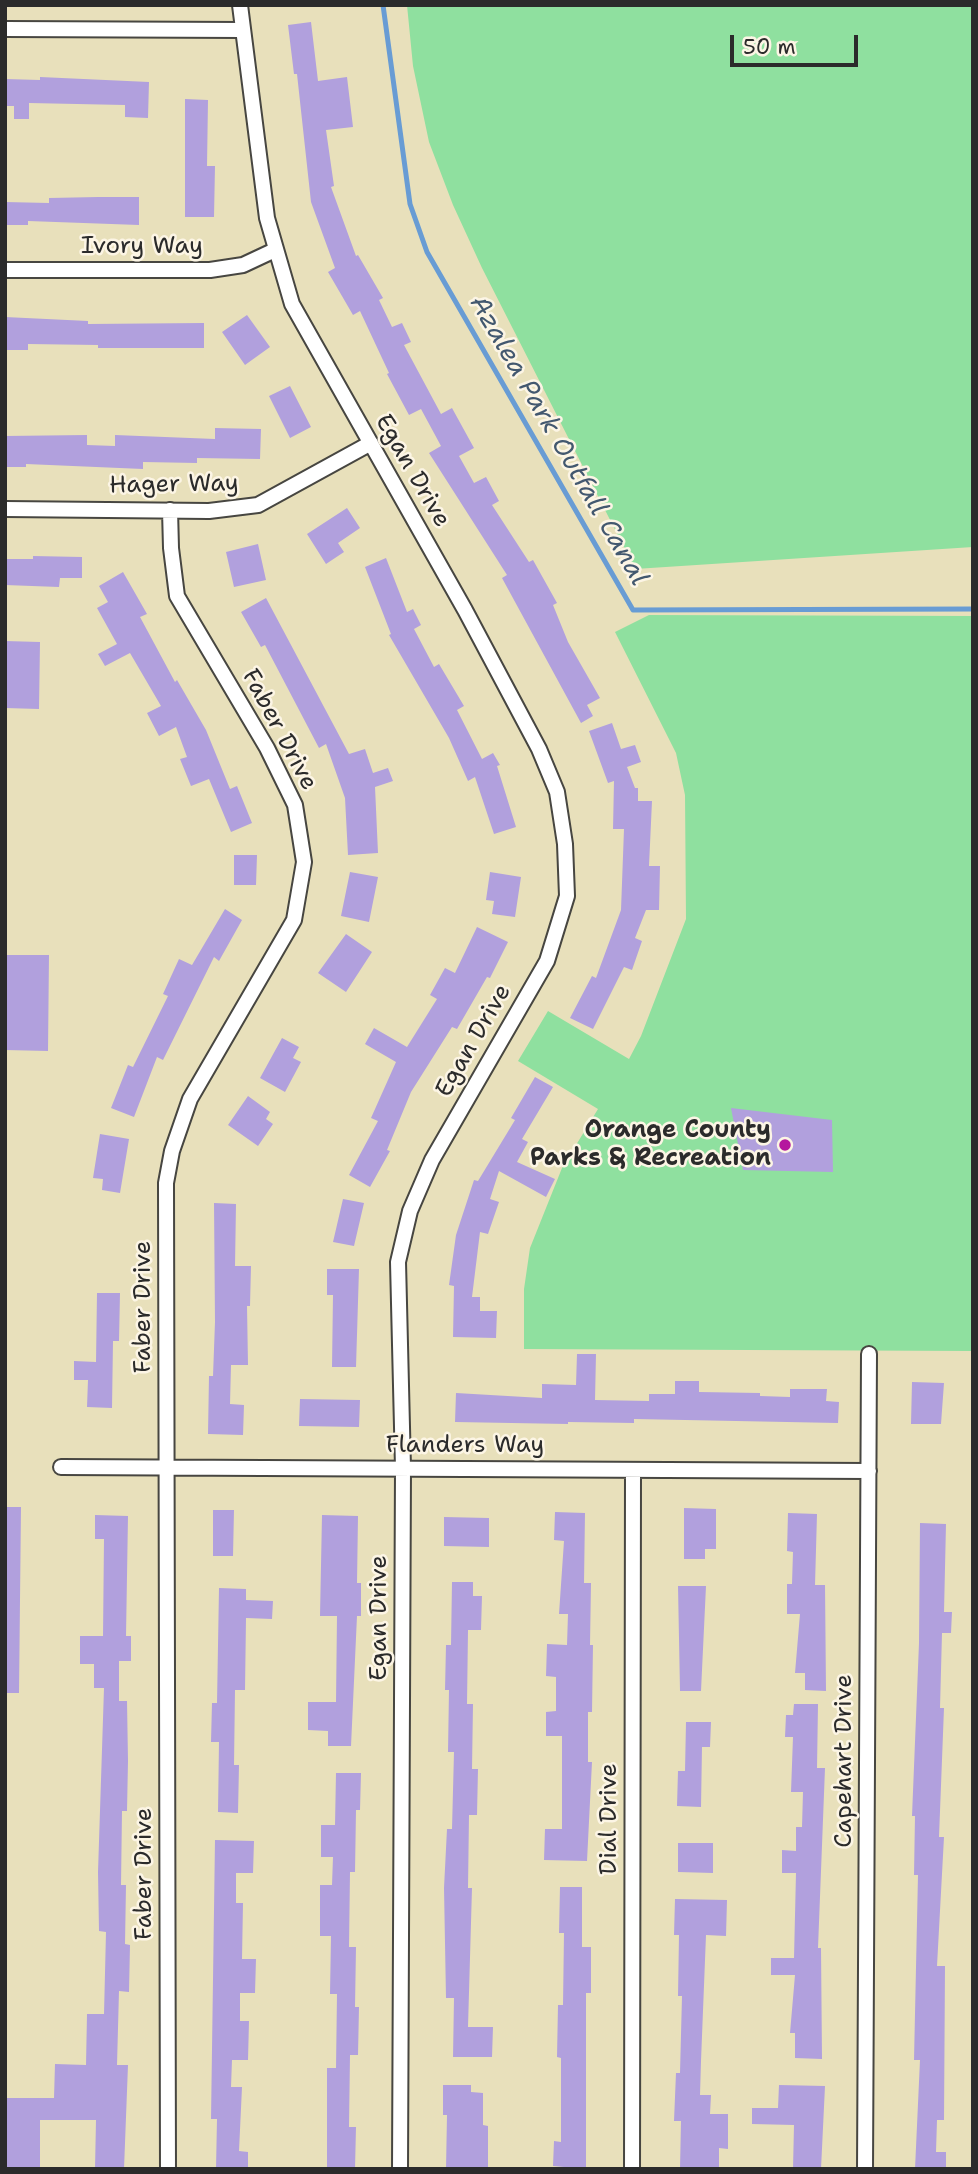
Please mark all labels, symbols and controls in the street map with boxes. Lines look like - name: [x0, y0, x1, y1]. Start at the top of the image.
- scale bar: [733, 21, 861, 65]
- text: 50 m: [743, 33, 796, 61]
- street label: Ivory Way: [81, 233, 203, 261]
- water label: Azalea Park Outfall Canal: [462, 290, 654, 592]
- street label: Egan Drive: [368, 409, 456, 533]
- street label: Hager Way: [109, 469, 239, 501]
- street label: Faber Drive: [235, 665, 323, 795]
- street label: Egan Drive: [430, 979, 518, 1103]
- place label: Orange County Parks & Recreation: [530, 1117, 771, 1173]
- marker: Orange County Parks & Recreation: [777, 1137, 793, 1153]
- street label: Faber Drive: [130, 1241, 158, 1373]
- street label: Flanders Way: [386, 1432, 544, 1460]
- street label: Egan Drive: [366, 1555, 394, 1681]
- street label: Capehart Drive: [831, 1674, 859, 1848]
- street label: Dial Drive: [596, 1763, 624, 1875]
- street label: Faber Drive: [131, 1808, 159, 1940]

